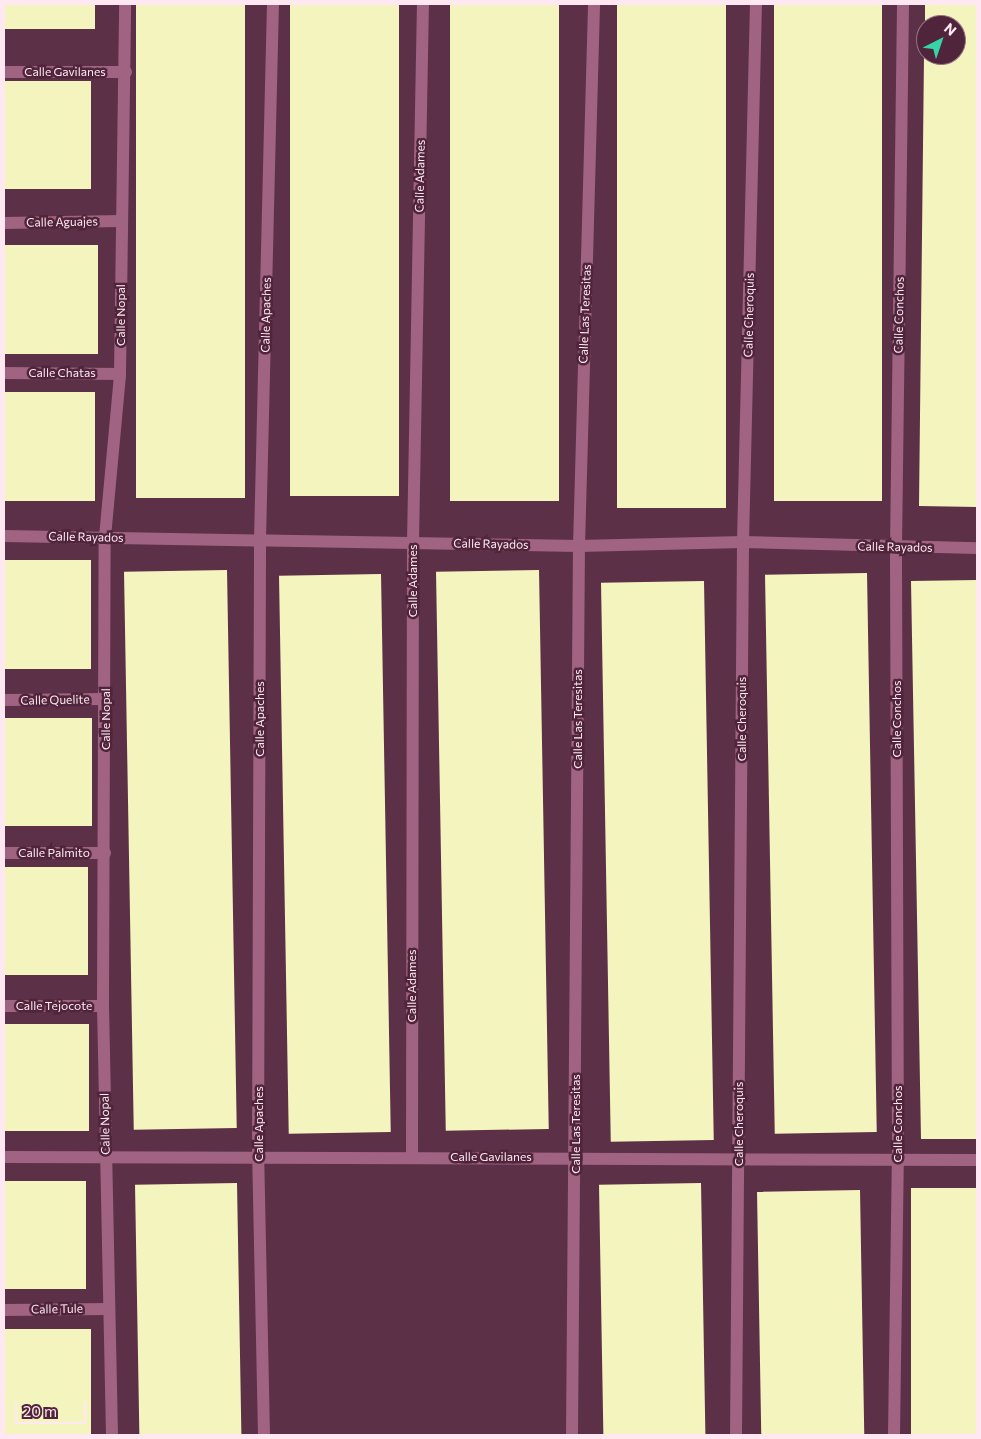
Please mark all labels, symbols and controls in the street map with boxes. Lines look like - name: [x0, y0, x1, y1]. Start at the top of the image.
- north arrow: [916, 15, 966, 65]
- text: N: [941, 19, 960, 39]
- street label: Calle Gavilanes: [24, 65, 106, 79]
- street label: Calle Adames: [412, 140, 428, 212]
- street label: Calle Aguajes: [26, 214, 98, 230]
- street label: Calle Las Teresitas: [576, 264, 594, 364]
- street label: Calle Cheroquis: [741, 273, 757, 357]
- street label: Calle Conchos: [891, 276, 907, 354]
- street label: Calle Apaches: [258, 277, 274, 353]
- street label: Calle Nopal: [114, 284, 128, 346]
- street label: Calle Chatas: [28, 366, 96, 380]
- street label: Calle Rayados: [48, 529, 124, 545]
- street label: Calle Rayados: [453, 536, 529, 552]
- street label: Calle Rayados: [857, 539, 933, 555]
- street label: Calle Adames: [406, 545, 420, 617]
- street label: Calle Las Teresitas: [571, 669, 585, 769]
- street label: Calle Cheroquis: [735, 677, 749, 761]
- street label: Calle Apaches: [253, 681, 267, 757]
- street label: Calle Conchos: [890, 681, 904, 757]
- street label: Calle Nopal: [99, 688, 113, 750]
- street label: Calle Quelite: [20, 692, 90, 708]
- street label: Calle Palmito: [18, 846, 90, 860]
- street label: Calle Adames: [405, 950, 419, 1022]
- street label: Calle Tejocote: [16, 999, 92, 1013]
- street label: Calle Las Teresitas: [569, 1074, 583, 1174]
- street label: Calle Cheroquis: [732, 1082, 746, 1166]
- street label: Calle Apaches: [252, 1086, 266, 1162]
- street label: Calle Conchos: [891, 1086, 905, 1162]
- street label: Calle Nopal: [97, 1093, 113, 1155]
- street label: Calle Gavilanes: [450, 1150, 532, 1164]
- street label: Calle Tule: [31, 1301, 83, 1317]
- scale bar: [18, 1392, 89, 1424]
- text: 20 m: [23, 1402, 57, 1420]

